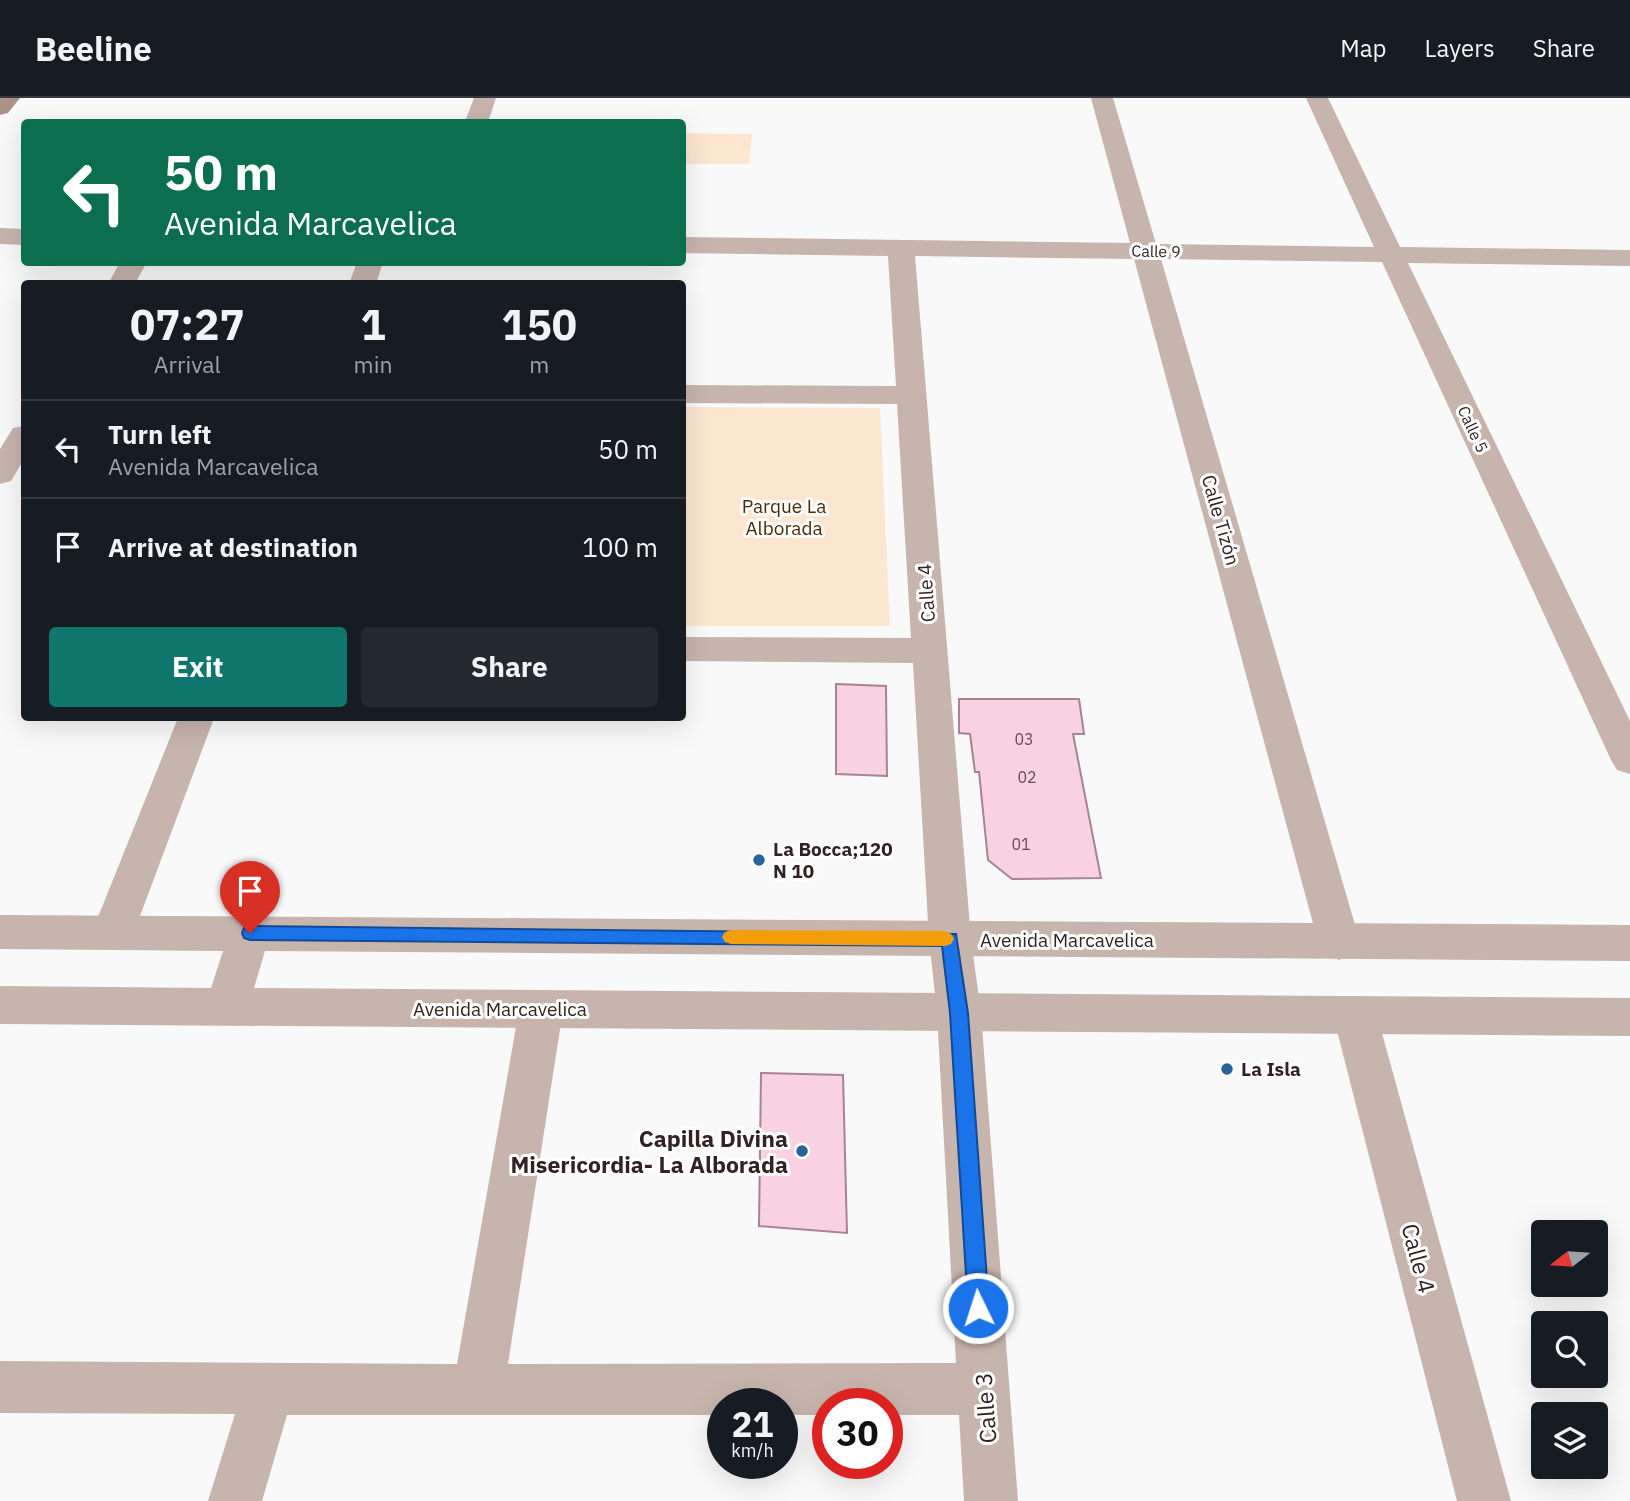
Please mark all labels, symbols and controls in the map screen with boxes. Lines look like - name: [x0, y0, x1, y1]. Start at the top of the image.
- text: Beeline: [35, 27, 152, 70]
- text: Map: [1340, 32, 1387, 64]
- text: Layers: [1425, 32, 1495, 64]
- text: Share: [1533, 32, 1595, 64]
- text: 50 m: [164, 140, 278, 203]
- icon: left: [49, 147, 140, 238]
- text: Avenida Marcavelica: [164, 202, 457, 244]
- street label: Calle 9: [1131, 241, 1181, 261]
- text: 07:27: [130, 297, 245, 352]
- text: 1: [360, 297, 386, 352]
- text: 150: [501, 297, 577, 352]
- text: Arrival: [154, 349, 221, 379]
- text: min: [354, 349, 392, 379]
- text: m: [529, 349, 549, 379]
- street label: Calle 5: [1454, 402, 1492, 456]
- text: Turn left: [108, 417, 211, 451]
- icon: left: [49, 430, 87, 468]
- text: 50 m: [598, 432, 658, 466]
- text: Avenida Marcavelica: [108, 451, 318, 481]
- street label: Calle Tizón: [1197, 472, 1245, 568]
- park label: Parque La Alborada: [742, 494, 826, 540]
- icon: arrive: [49, 528, 87, 566]
- text: Arrive at destination: [108, 530, 358, 564]
- text: 100 m: [582, 530, 658, 564]
- street label: Calle 4: [912, 563, 940, 623]
- button: Exit: [49, 627, 347, 707]
- button: Share: [361, 627, 658, 707]
- house number: 03: [1014, 729, 1034, 749]
- house number: 02: [1017, 767, 1037, 787]
- house number: 01: [1011, 834, 1031, 854]
- place label: La Bocca;120 N 10: [773, 837, 893, 883]
- marker: La Bocca;120 N 10: [751, 852, 767, 868]
- pin: [220, 861, 280, 933]
- icon: arrive: [231, 872, 269, 910]
- street label: Avenida Marcavelica: [980, 928, 1154, 952]
- street label: Avenida Marcavelica: [413, 997, 587, 1021]
- place label: La Isla: [1241, 1057, 1301, 1081]
- marker: La Isla: [1219, 1061, 1235, 1077]
- place label: Capilla Divina Misericordia- La Alborada: [510, 1123, 788, 1179]
- marker: Capilla Divina Misericordia- La Alborada: [794, 1143, 810, 1159]
- street label: Calle 4: [1395, 1220, 1443, 1296]
- north arrow: [1531, 1220, 1608, 1297]
- map controls: [1531, 1220, 1608, 1479]
- position arrow: [941, 1271, 1015, 1345]
- button: search: [1531, 1311, 1608, 1388]
- street label: Calle 3: [968, 1372, 1002, 1444]
- speed limit sign: 30: [812, 1388, 903, 1479]
- text: 21: [731, 1401, 774, 1447]
- button: layers: [1531, 1402, 1608, 1479]
- text: km/h: [731, 1439, 774, 1462]

